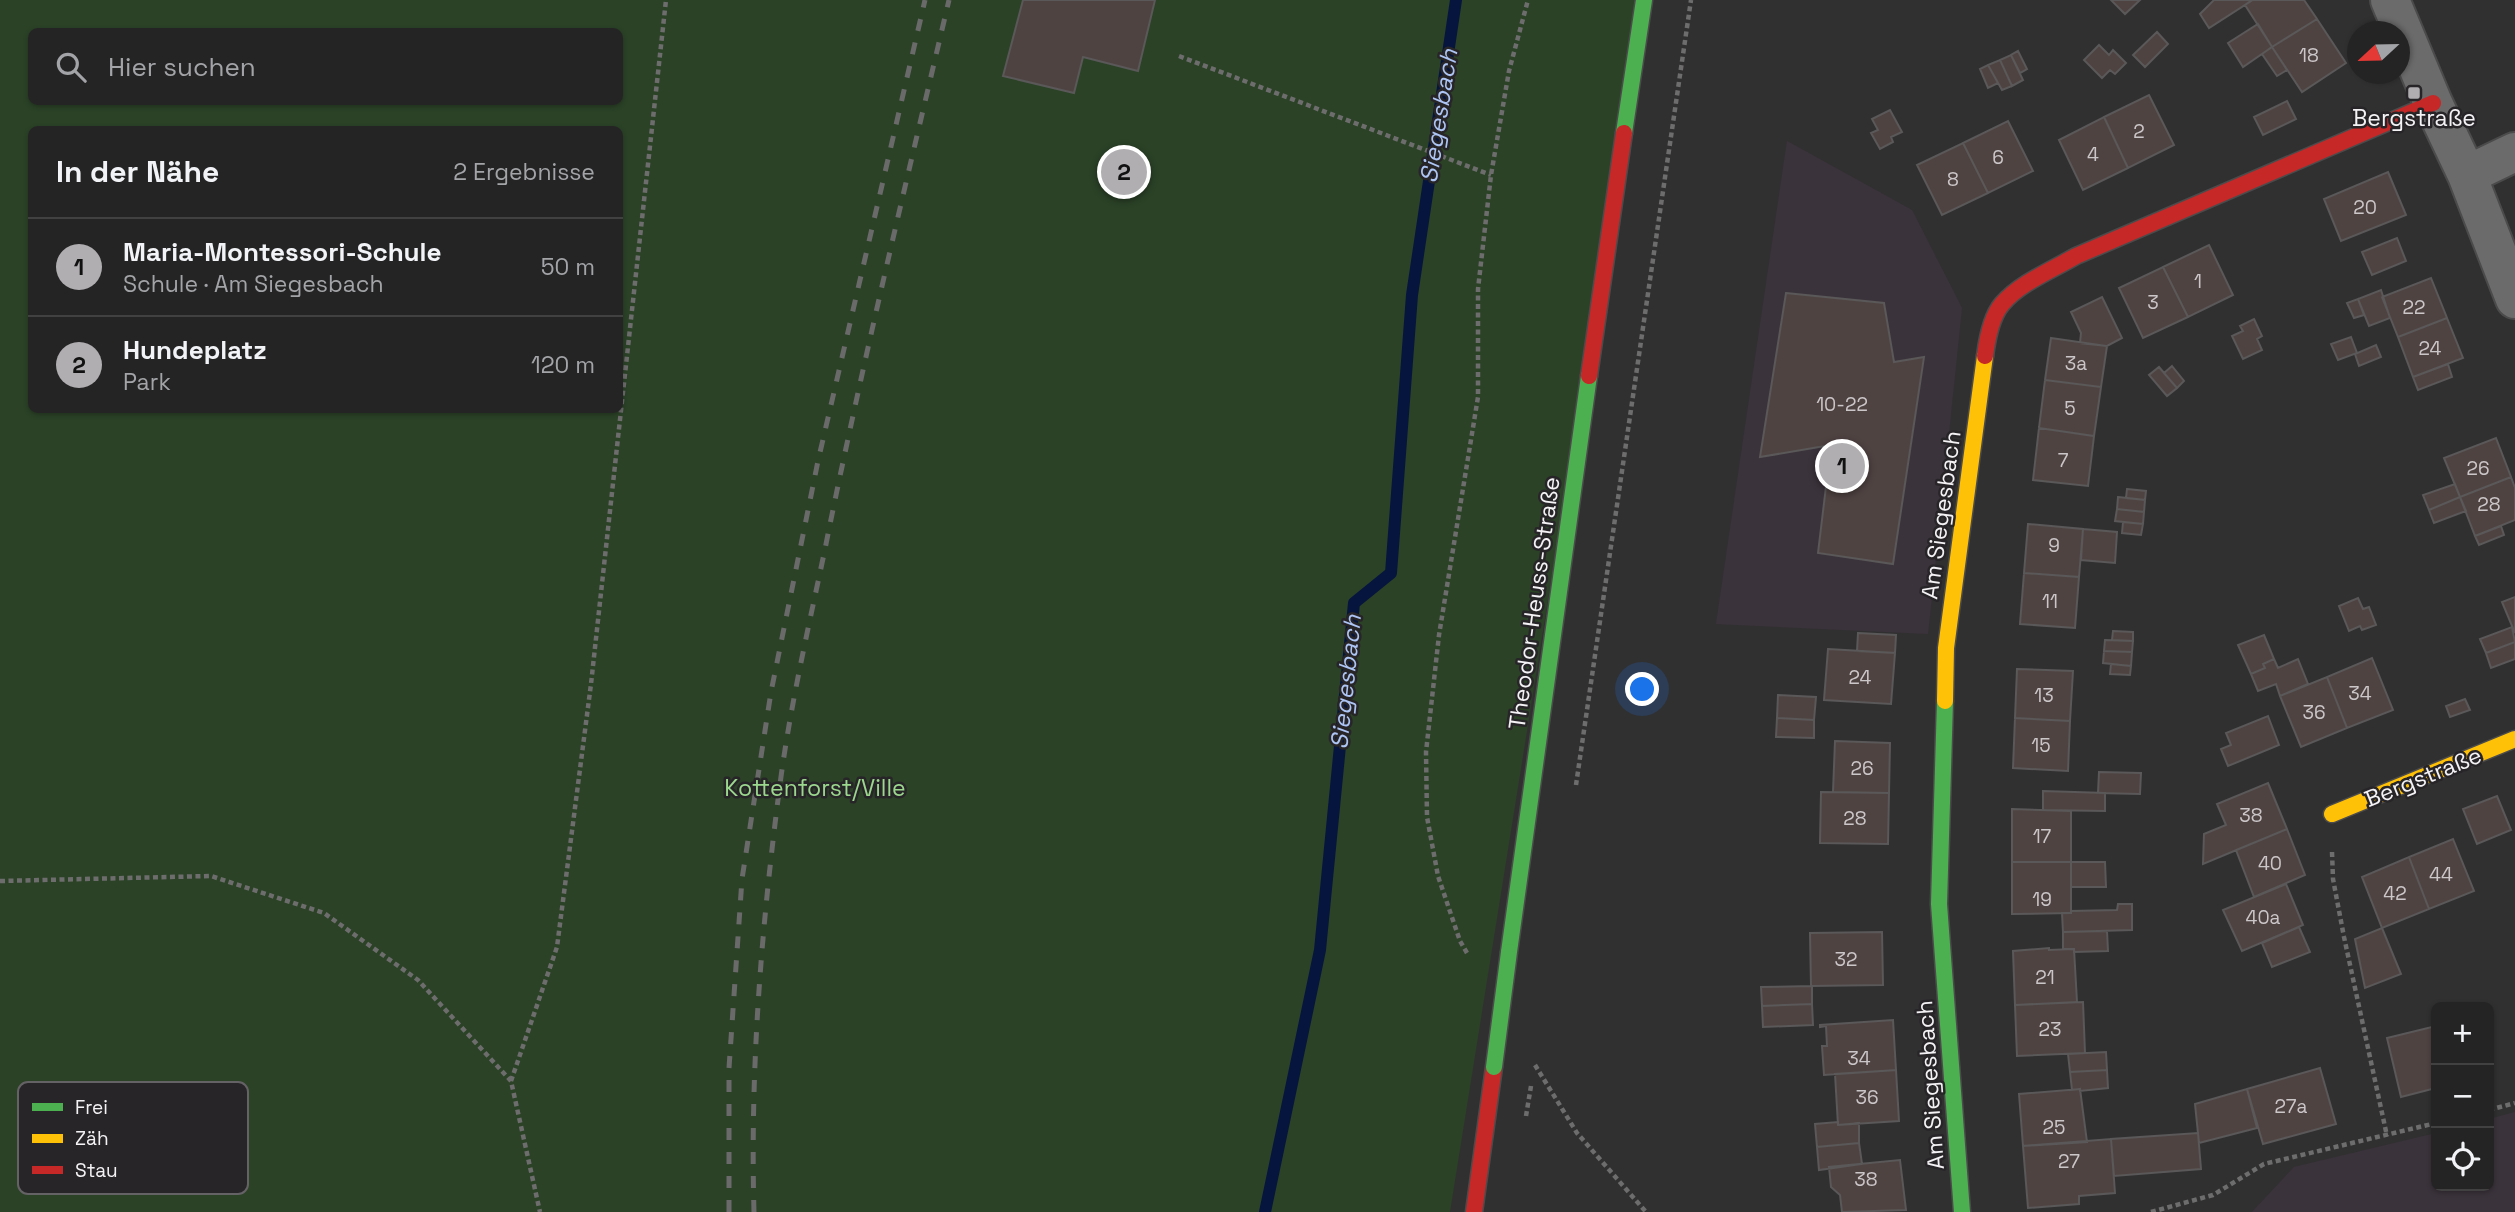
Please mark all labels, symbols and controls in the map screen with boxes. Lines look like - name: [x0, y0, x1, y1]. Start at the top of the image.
- north arrow: [2347, 21, 2410, 84]
- search box: [28, 28, 623, 105]
- house number: 18: [2299, 43, 2319, 68]
- water label: Siegesbach: [1413, 46, 1465, 185]
- icon: search: [52, 48, 90, 86]
- text: Hier suchen: [108, 50, 256, 84]
- marker: Bergstraße: [2406, 85, 2422, 101]
- place label: Bergstraße: [2352, 103, 2476, 133]
- house number: 2: [2133, 119, 2145, 144]
- house number: 4: [2087, 142, 2099, 167]
- house number: 6: [1992, 145, 2004, 170]
- pin: 2: [1101, 146, 1147, 198]
- text: In der Nähe: [56, 152, 219, 191]
- text: 2 Ergebnisse: [453, 157, 595, 187]
- house number: 8: [1947, 167, 1959, 192]
- house number: 20: [2353, 195, 2377, 220]
- text: Maria-Montessori-Schule: [123, 235, 441, 269]
- text: 1: [74, 252, 84, 282]
- text: 50 m: [541, 252, 595, 282]
- text: Schule · Am Siegesbach: [123, 269, 384, 299]
- house number: 1: [2194, 269, 2202, 294]
- house number: 3: [2147, 290, 2159, 315]
- house number: 22: [2403, 295, 2425, 320]
- text: Hundeplatz: [123, 333, 267, 367]
- house number: 24: [2419, 336, 2442, 361]
- text: 2: [72, 350, 86, 380]
- text: 120 m: [531, 350, 595, 380]
- house number: 3a: [2065, 351, 2087, 376]
- text: Park: [123, 367, 171, 397]
- house number: 10-22: [1816, 392, 1868, 417]
- house number: 5: [2064, 396, 2076, 421]
- street label: Am Siegesbach: [1914, 429, 1968, 601]
- pin: 1: [1819, 440, 1865, 492]
- house number: 7: [2058, 448, 2069, 473]
- house number: 26: [2466, 456, 2490, 481]
- street label: Theodor-Heuss-Straße: [1501, 475, 1567, 731]
- house number: 28: [2477, 492, 2501, 517]
- house number: 9: [2048, 533, 2060, 558]
- house number: 11: [2042, 589, 2058, 614]
- water label: Siegesbach: [1323, 612, 1368, 751]
- house number: 24: [1849, 665, 1872, 690]
- your location: [1625, 672, 1659, 706]
- house number: 34: [2348, 681, 2372, 706]
- house number: 13: [2034, 683, 2054, 708]
- house number: 36: [2302, 700, 2326, 725]
- house number: 15: [2031, 733, 2051, 758]
- street label: Bergstraße: [2360, 740, 2486, 814]
- house number: 26: [1850, 756, 1874, 781]
- park label: Kottenforst/Ville: [724, 773, 906, 803]
- house number: 38: [2239, 803, 2263, 828]
- house number: 28: [1843, 806, 1867, 831]
- house number: 17: [2033, 824, 2052, 849]
- house number: 40: [2258, 851, 2282, 876]
- house number: 44: [2429, 862, 2453, 887]
- house number: 42: [2383, 881, 2407, 906]
- house number: 19: [2032, 887, 2052, 912]
- house number: 40a: [2246, 905, 2281, 930]
- house number: 32: [1835, 947, 1857, 972]
- house number: 21: [2035, 965, 2055, 990]
- street label: Am Siegesbach: [1909, 999, 1951, 1171]
- map controls: [2431, 1002, 2494, 1191]
- button: +: [2431, 1002, 2494, 1065]
- house number: 23: [2039, 1017, 2061, 1042]
- house number: 34: [1847, 1046, 1871, 1071]
- button: −: [2431, 1065, 2494, 1128]
- legend: [18, 1082, 248, 1194]
- house number: 36: [1855, 1085, 1879, 1110]
- house number: 27a: [2275, 1094, 2308, 1119]
- text: Frei: [75, 1095, 108, 1120]
- house number: 25: [2043, 1115, 2065, 1140]
- text: Zäh: [75, 1126, 109, 1151]
- button: locate: [2431, 1128, 2494, 1191]
- house number: 27: [2058, 1149, 2080, 1174]
- text: Stau: [75, 1158, 118, 1183]
- house number: 38: [1854, 1167, 1878, 1192]

